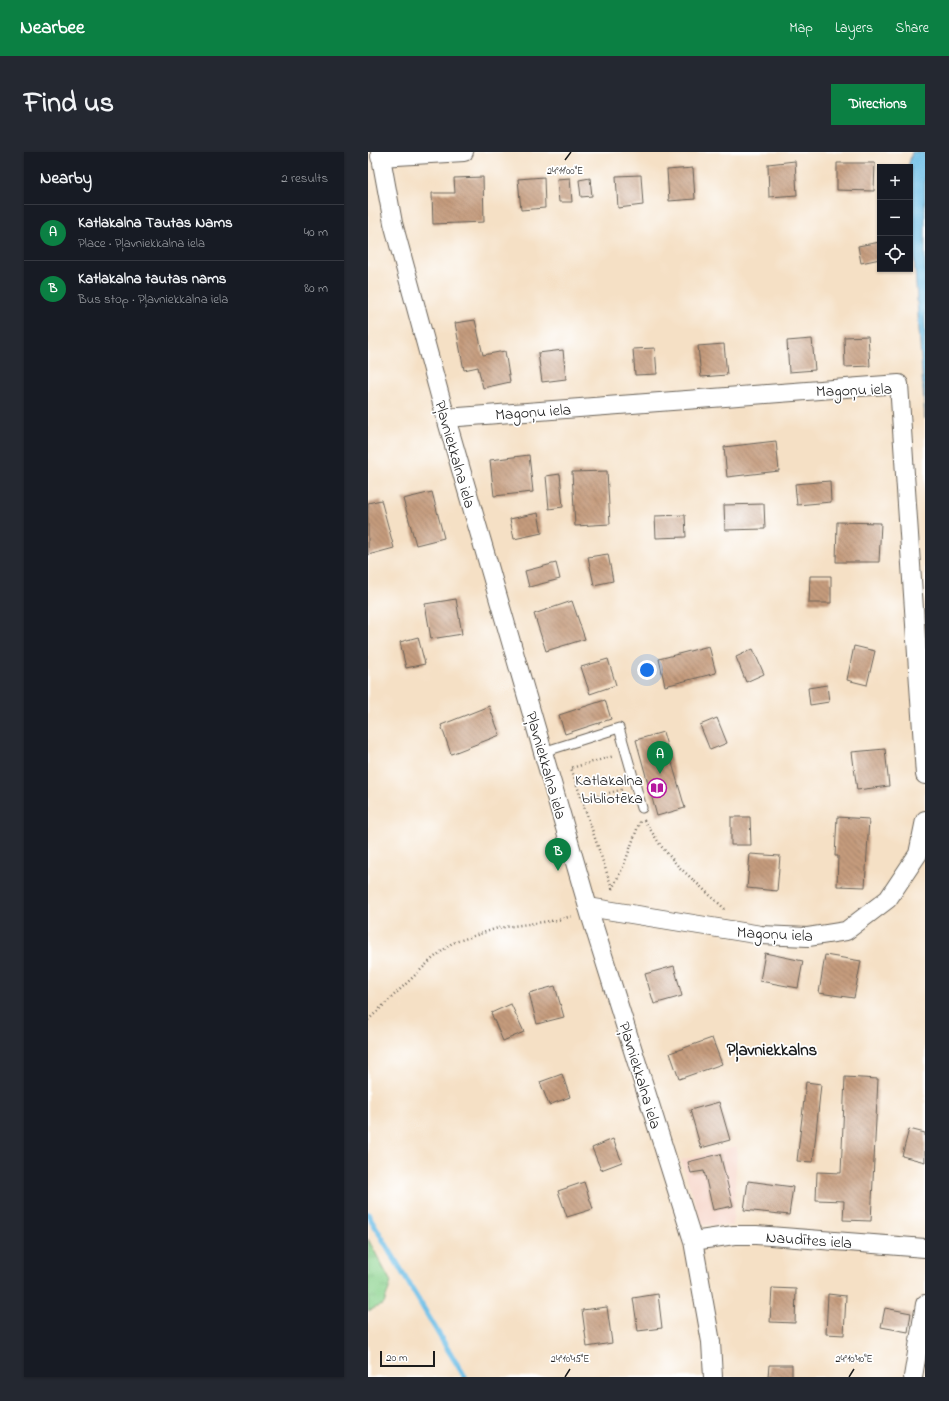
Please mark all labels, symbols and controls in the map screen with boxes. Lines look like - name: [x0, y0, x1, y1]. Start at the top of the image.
- text: Nearbee: [20, 15, 85, 42]
- text: Map: [789, 18, 813, 39]
- text: Layers: [835, 18, 873, 39]
- text: Share: [895, 18, 929, 39]
- text: Find us: [24, 84, 114, 125]
- button: Directions: [831, 84, 925, 125]
- text: 24°11'00"E: [547, 164, 583, 179]
- map controls: [877, 164, 913, 272]
- button: +: [877, 164, 913, 200]
- text: Nearby: [40, 166, 92, 191]
- text: 2 results: [281, 169, 328, 188]
- button: −: [877, 200, 913, 236]
- text: Katlakalna Tautas Nams: [78, 212, 233, 234]
- text: A: [49, 223, 57, 242]
- text: 40 m: [304, 223, 328, 242]
- text: Place · Pļavniekkalna iela: [78, 234, 205, 253]
- button: locate: [877, 236, 913, 272]
- text: Katlakalna tautas nams: [78, 268, 226, 290]
- text: B: [49, 279, 57, 298]
- text: 80 m: [304, 279, 328, 298]
- text: Bus stop · Pļavniekkalna iela: [78, 290, 228, 309]
- street label: Magoņu iela: [816, 378, 893, 404]
- street label: Pļavniekkalna iela: [427, 398, 481, 511]
- street label: Magoņu iela: [494, 398, 572, 428]
- your location: [637, 660, 657, 680]
- street label: Pļavniekkalna iela: [518, 709, 572, 822]
- pin: A: [647, 741, 673, 774]
- place label: Katlakalna bibliotēka: [575, 769, 643, 811]
- library icon: Katlakalna bibliotēka: [646, 777, 668, 799]
- pin: B: [545, 838, 571, 871]
- street label: Magoņu iela: [736, 921, 814, 949]
- street label: Pļavniekkalna iela: [611, 1019, 667, 1132]
- district label: Pļavniekkalns: [727, 1038, 818, 1063]
- street label: Naudītes iela: [765, 1226, 853, 1256]
- scale bar: [380, 1349, 435, 1368]
- text: 20 m: [386, 1350, 408, 1366]
- text: 24°10'45"E: [551, 1352, 589, 1367]
- text: 24°10'40"E: [835, 1352, 873, 1367]

